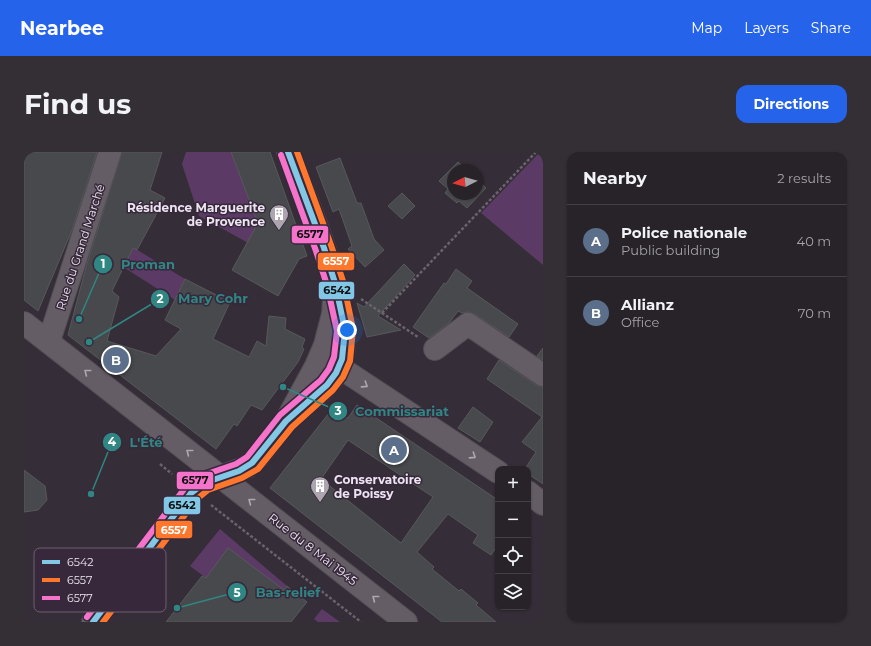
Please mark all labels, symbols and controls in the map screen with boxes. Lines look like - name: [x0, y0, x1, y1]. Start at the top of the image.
- text: Nearbee: [20, 17, 104, 40]
- text: Map: [691, 19, 722, 37]
- text: Layers: [744, 19, 789, 37]
- text: Share: [811, 19, 851, 37]
- button: Directions: [736, 85, 847, 123]
- text: Find us: [24, 87, 131, 121]
- north arrow: [447, 164, 483, 200]
- text: Nearby: [583, 168, 647, 188]
- text: 2 results: [777, 170, 831, 186]
- street label: Rue du Grand Marché: [53, 182, 107, 312]
- place label: Résidence Marguerite de Provence: [127, 200, 265, 229]
- building icon: Résidence Marguerite de Provence: [268, 203, 290, 231]
- text: Police nationale: [621, 223, 747, 242]
- line badge: 6577: [291, 225, 329, 244]
- text: 6577: [296, 227, 324, 241]
- text: A: [591, 233, 601, 249]
- text: 40 m: [797, 233, 831, 249]
- text: Public building: [621, 242, 720, 258]
- callout: Proman: [93, 251, 183, 276]
- line badge: 6557: [317, 252, 355, 271]
- text: 6557: [323, 254, 350, 268]
- text: 1: [101, 256, 105, 271]
- text: Proman: [121, 256, 175, 272]
- line badge: 6542: [318, 281, 355, 300]
- text: 6542: [323, 283, 351, 297]
- callout: Mary Cohr: [150, 286, 256, 311]
- text: Mary Cohr: [178, 290, 248, 306]
- text: 2: [156, 291, 164, 306]
- text: Allianz: [621, 295, 674, 314]
- text: B: [591, 305, 601, 321]
- text: 70 m: [798, 305, 831, 321]
- text: Office: [621, 314, 659, 330]
- your location: [337, 320, 357, 340]
- pin: B: [103, 345, 129, 375]
- one-way arrow: [85, 369, 92, 376]
- one-way arrow: [361, 380, 368, 388]
- callout: Commissariat: [328, 399, 457, 424]
- text: 3: [333, 403, 342, 418]
- text: Commissariat: [355, 403, 449, 419]
- callout: L'Été: [102, 430, 171, 455]
- text: 4: [108, 434, 117, 449]
- text: L'Été: [129, 434, 163, 450]
- pin: A: [381, 435, 407, 465]
- one-way arrow: [187, 450, 194, 457]
- one-way arrow: [469, 451, 476, 458]
- map controls: [495, 466, 531, 610]
- button: +: [495, 466, 531, 502]
- line badge: 6577: [176, 471, 214, 490]
- place label: Conservatoire de Poissy: [334, 472, 422, 501]
- text: 6577: [181, 473, 209, 487]
- building icon: Conservatoire de Poissy: [309, 475, 331, 503]
- line badge: 6542: [163, 496, 201, 515]
- text: 6542: [168, 498, 196, 512]
- one-way arrow: [248, 499, 255, 506]
- button: −: [495, 502, 531, 538]
- street label: Rue du 8 Mai 1945: [266, 510, 361, 588]
- line badge: 6557: [155, 520, 193, 539]
- text: 6557: [161, 523, 188, 537]
- button: locate: [495, 538, 531, 574]
- legend: [34, 548, 166, 612]
- text: 6542: [67, 555, 93, 569]
- text: 6557: [67, 573, 92, 587]
- button: layers: [495, 574, 531, 610]
- callout: Bas-relief: [227, 580, 328, 605]
- text: Bas-relief: [256, 584, 321, 600]
- text: 5: [233, 585, 241, 600]
- text: 6577: [67, 591, 93, 605]
- one-way arrow: [373, 596, 380, 603]

